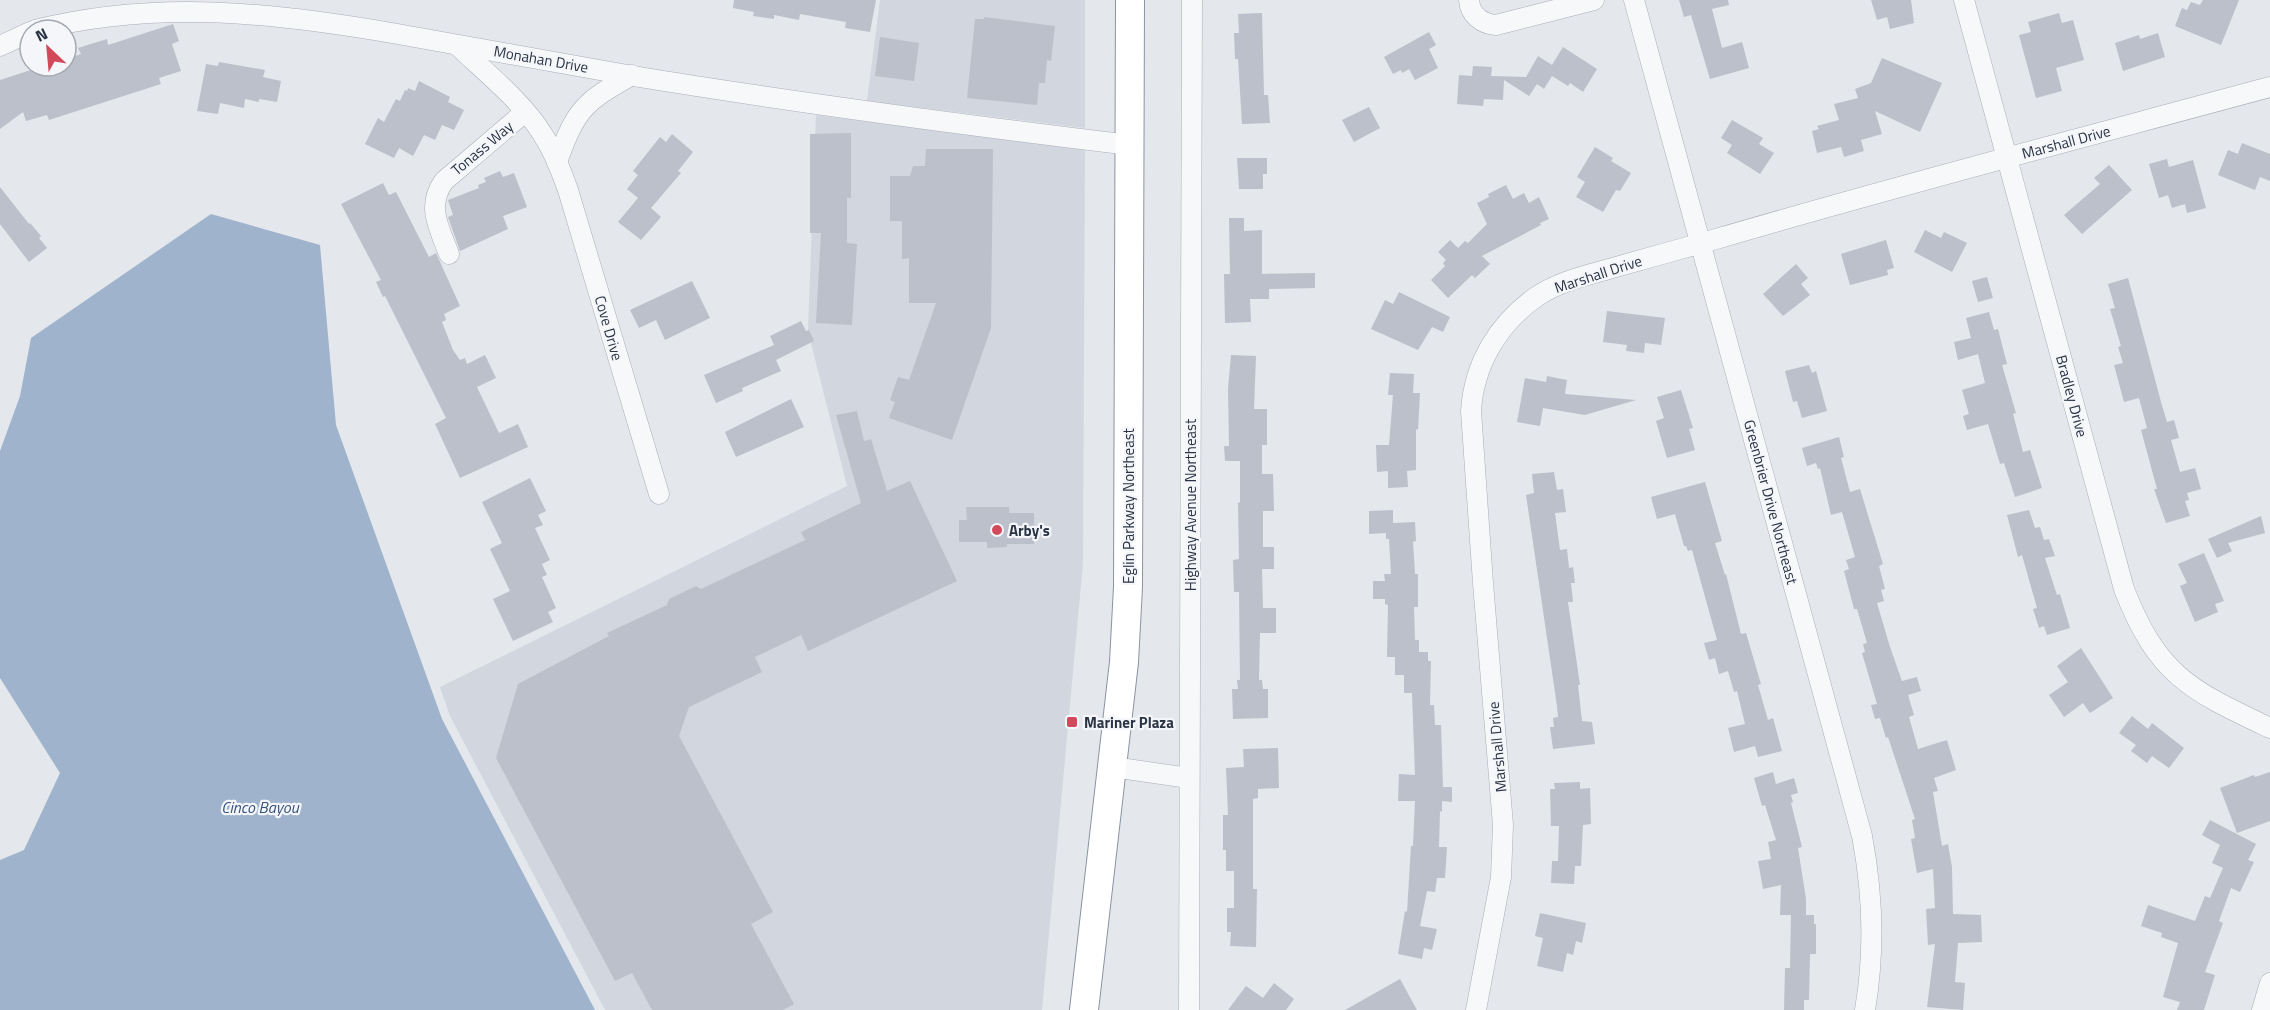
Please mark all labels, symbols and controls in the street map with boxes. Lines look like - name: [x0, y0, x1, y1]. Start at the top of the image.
- north arrow: [18, 18, 78, 78]
- text: N: [31, 21, 52, 48]
- street label: Monahan Drive: [492, 39, 590, 79]
- street label: Tonass Way: [446, 115, 518, 181]
- street label: Marshall Drive: [2019, 119, 2113, 165]
- street label: Marshall Drive: [1551, 249, 1645, 299]
- street label: Cove Drive: [589, 293, 629, 363]
- street label: Bradley Drive: [2050, 352, 2094, 440]
- street label: Greenbrier Drive Northeast: [1738, 417, 1804, 588]
- street label: Highway Avenue Northeast: [1179, 418, 1202, 591]
- street label: Eglin Parkway Northeast: [1117, 427, 1140, 584]
- place label: Arby's: [1009, 519, 1050, 542]
- marker: Arby's: [990, 523, 1004, 537]
- street label: Marshall Drive: [1482, 701, 1512, 793]
- place label: Mariner Plaza: [1084, 711, 1174, 734]
- marker: Mariner Plaza: [1065, 715, 1079, 729]
- water label: Cinco Bayou: [221, 795, 300, 819]

